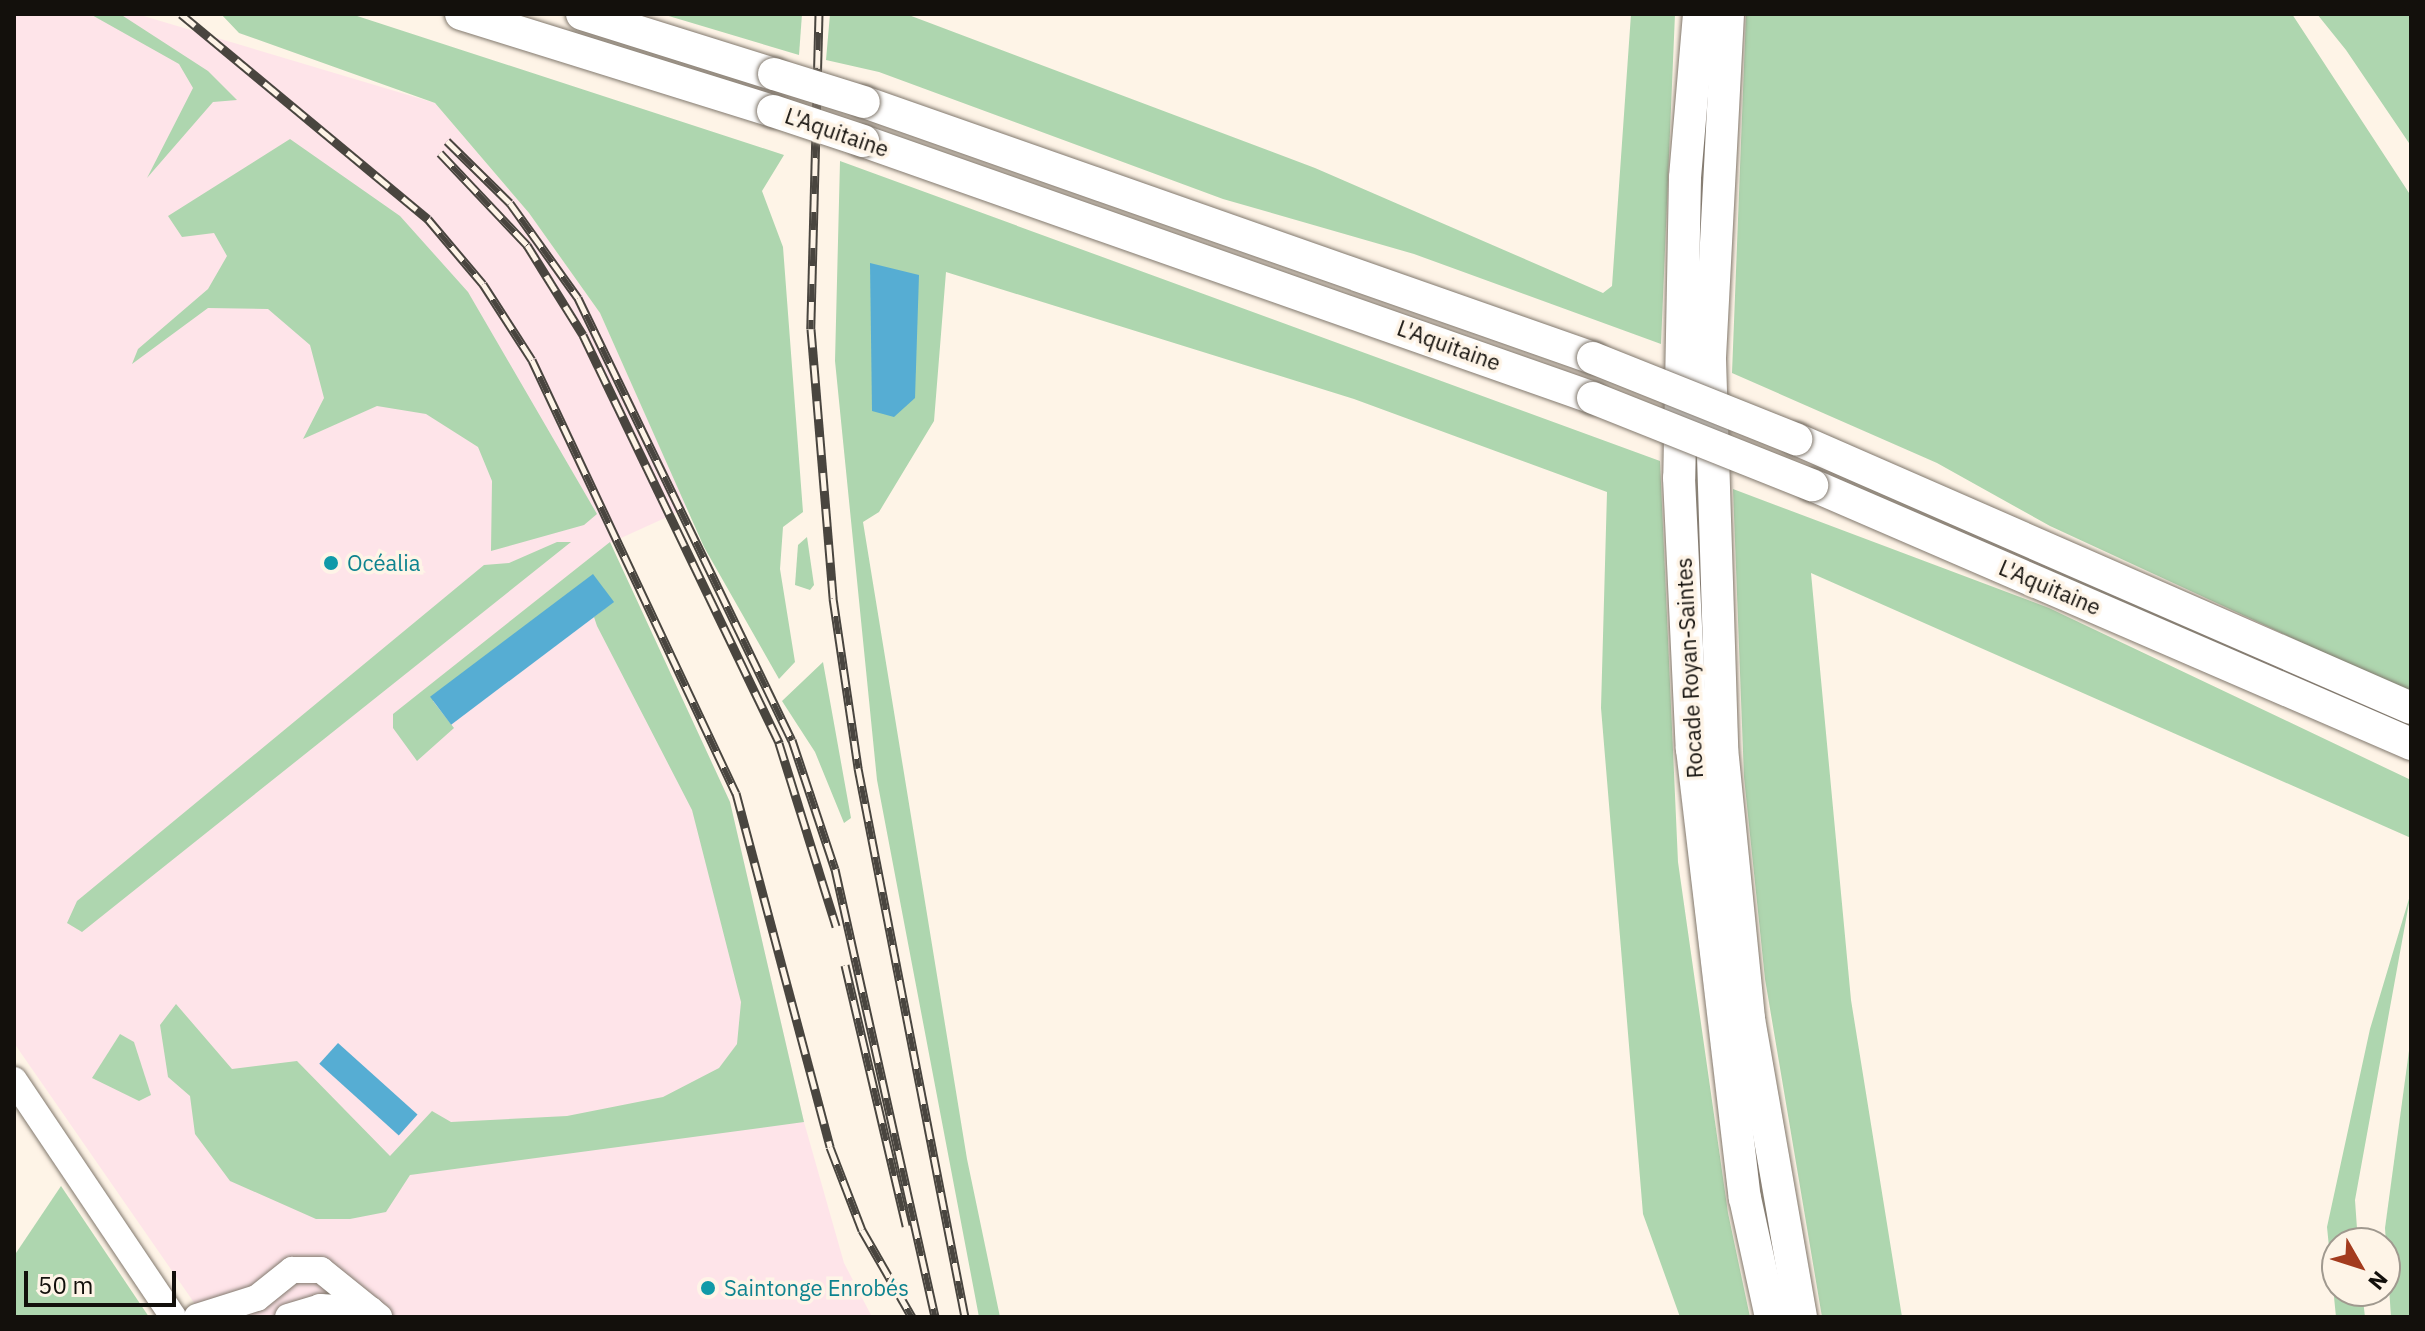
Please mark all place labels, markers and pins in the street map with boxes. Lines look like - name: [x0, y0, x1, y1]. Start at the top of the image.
- place label: Océalia: [347, 550, 421, 576]
- marker: Océalia: [322, 554, 340, 572]
- place label: Saintonge Enrobés: [724, 1275, 909, 1301]
- marker: Saintonge Enrobés: [699, 1279, 717, 1297]

